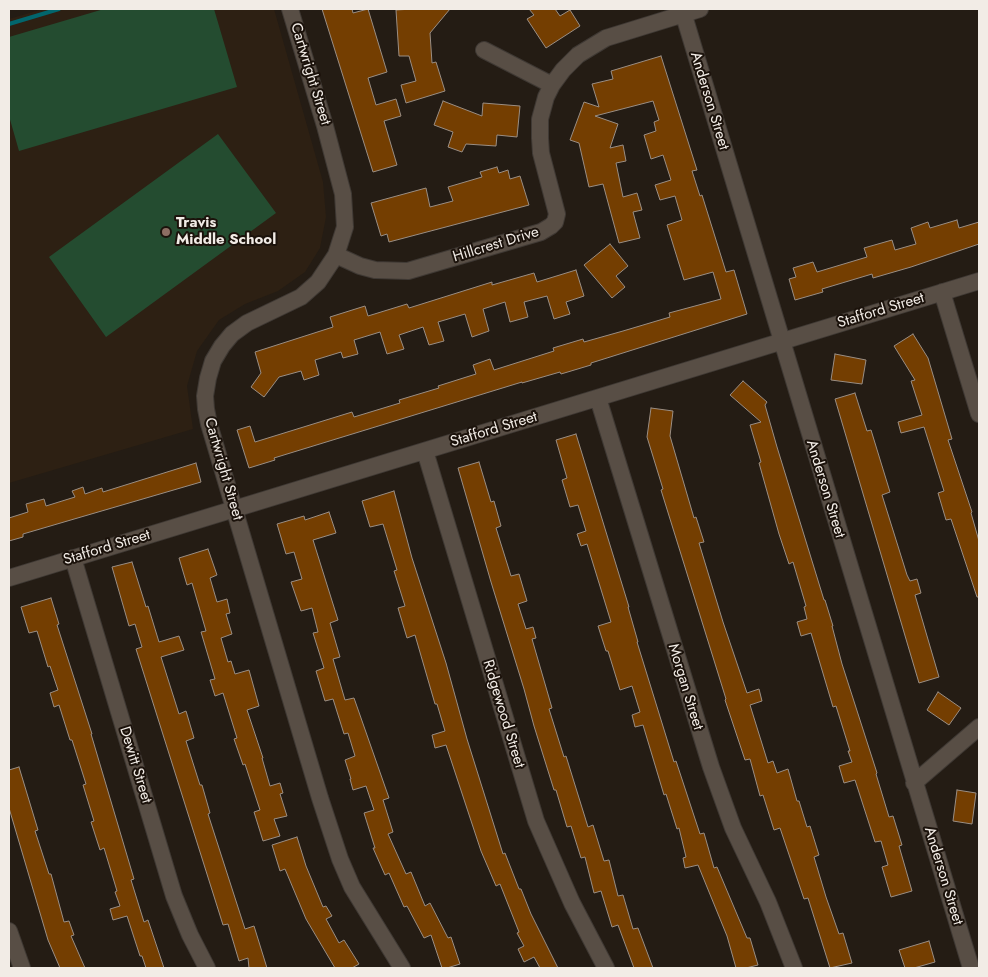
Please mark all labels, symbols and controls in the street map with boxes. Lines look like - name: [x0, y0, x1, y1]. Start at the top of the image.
- street label: Cartwright Street: [286, 21, 334, 127]
- street label: Anderson Street: [686, 50, 732, 152]
- place label: Travis Middle School: [176, 214, 276, 249]
- street label: Hillcrest Drive: [451, 223, 541, 267]
- marker: Travis Middle School: [160, 226, 172, 238]
- street label: Stafford Street: [835, 289, 927, 333]
- street label: Stafford Street: [448, 408, 540, 452]
- street label: Cartwright Street: [200, 416, 246, 522]
- street label: Anderson Street: [802, 438, 848, 540]
- street label: Stafford Street: [61, 526, 153, 570]
- street label: Morgan Street: [663, 642, 707, 732]
- street label: Ridgewood Street: [478, 658, 528, 770]
- street label: Dewitt Street: [115, 724, 155, 806]
- street label: Anderson Street: [920, 825, 966, 927]

